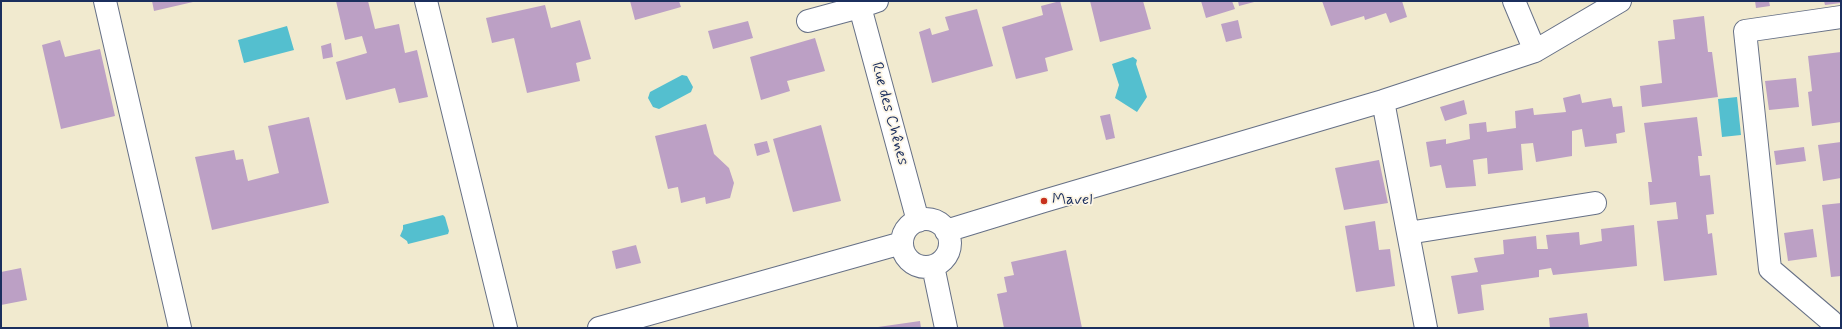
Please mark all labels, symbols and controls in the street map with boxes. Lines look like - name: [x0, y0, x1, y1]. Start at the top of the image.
- street label: Rue des Chênes: [866, 61, 912, 167]
- place label: Mavel: [1052, 191, 1092, 211]
- marker: Mavel: [1039, 196, 1049, 206]

